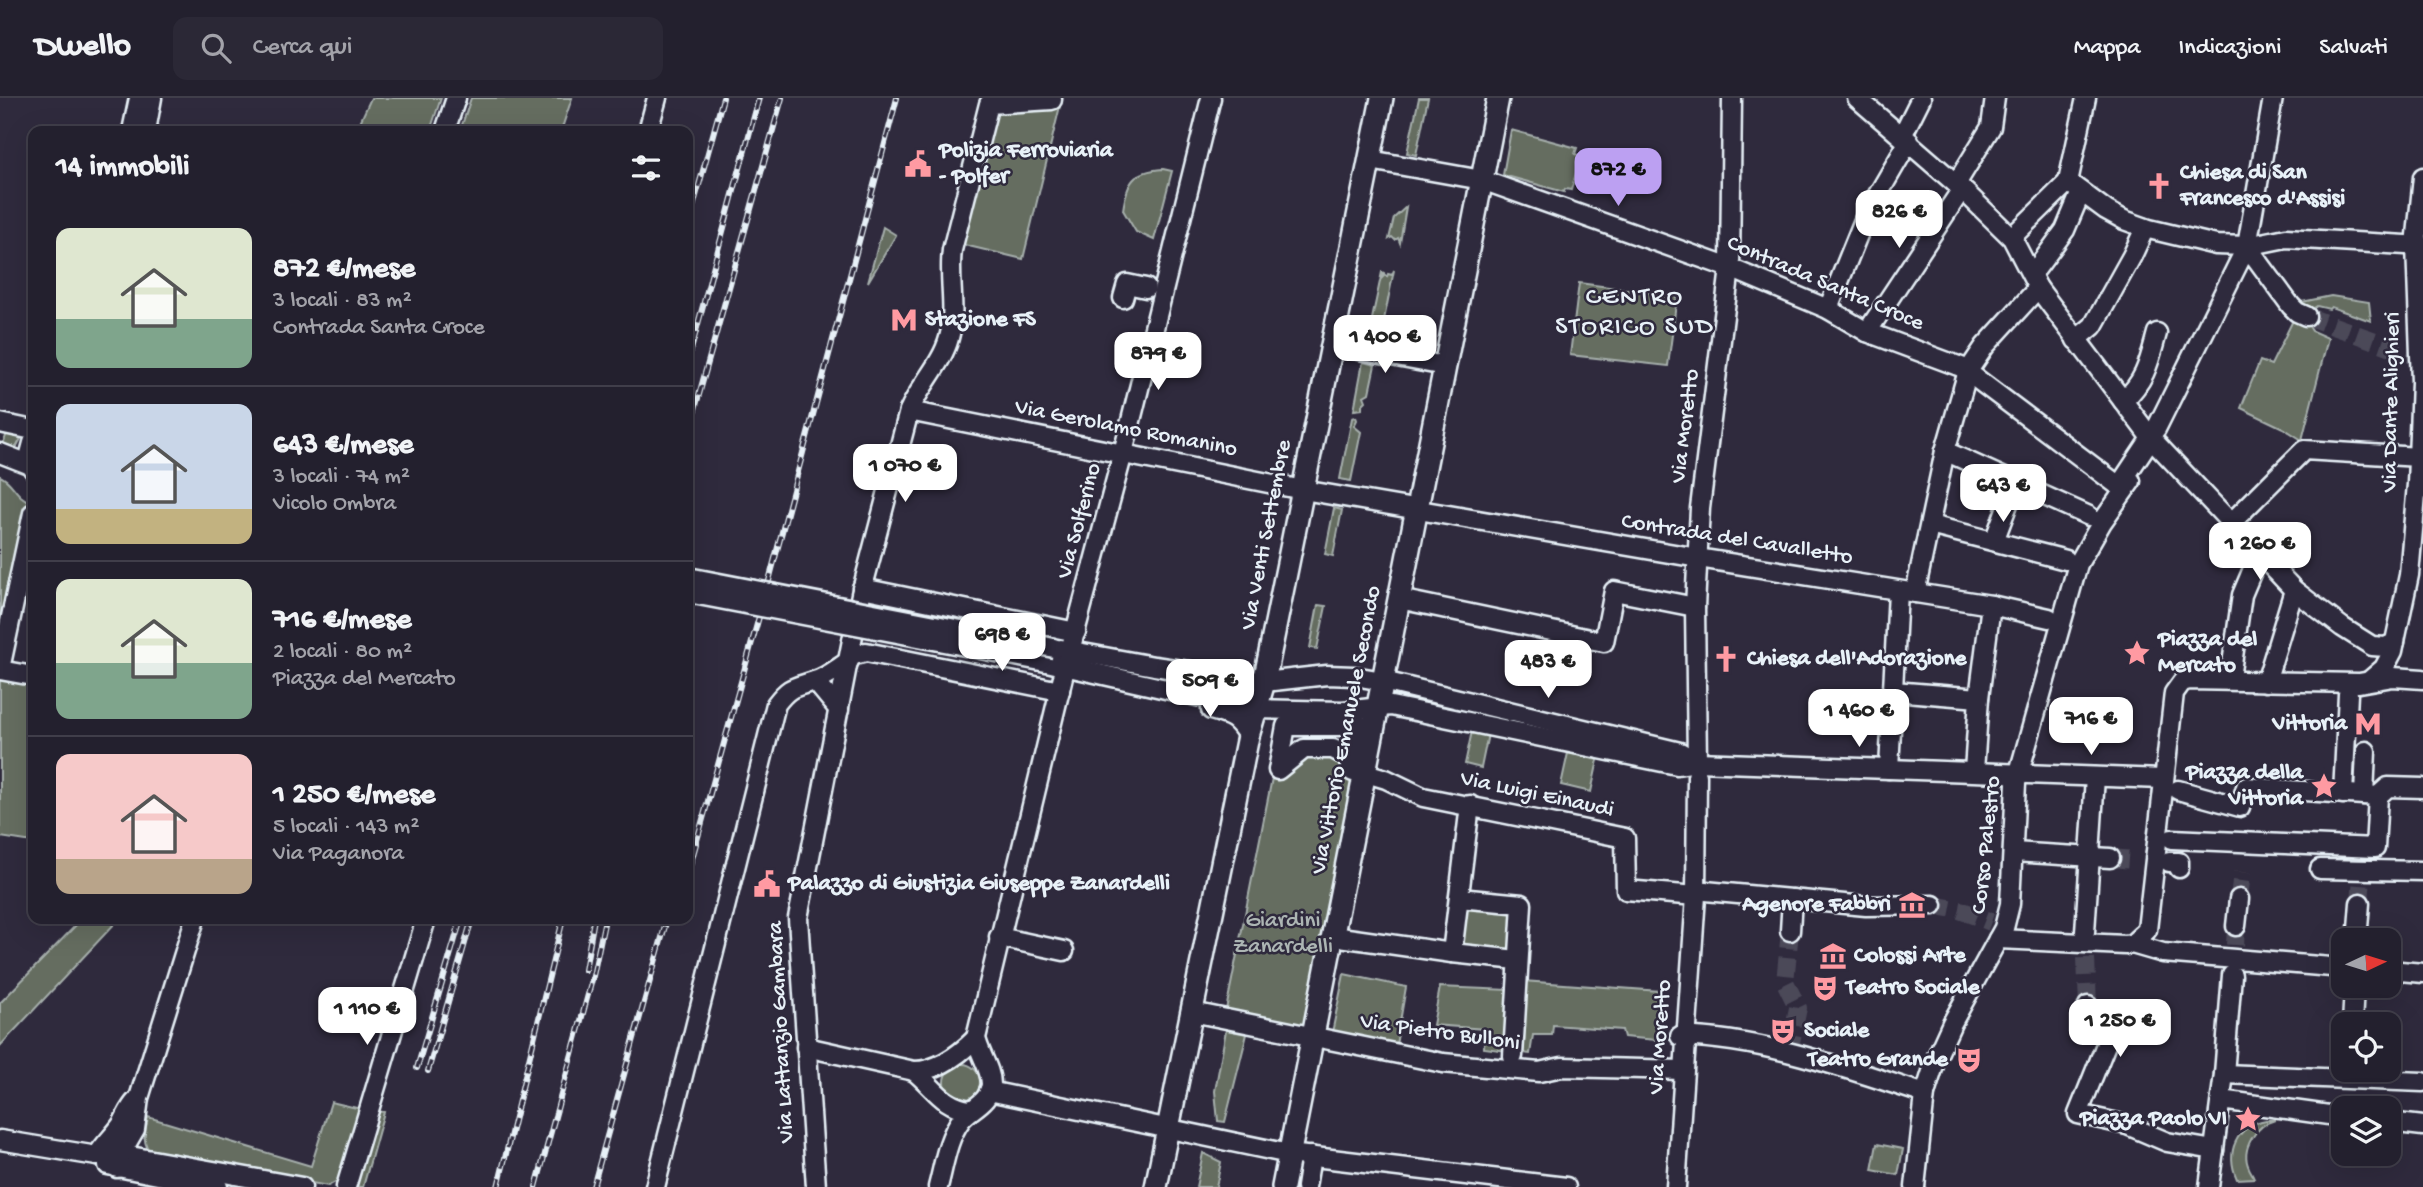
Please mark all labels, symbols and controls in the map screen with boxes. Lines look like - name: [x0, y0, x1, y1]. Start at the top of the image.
- search box: [173, 17, 663, 80]
- text: Dwello: [35, 29, 131, 67]
- icon: search: [197, 29, 235, 67]
- text: Cerca qui: [253, 33, 352, 64]
- text: Mappa: [2074, 34, 2141, 63]
- text: Indicazioni: [2179, 34, 2281, 63]
- text: Salvati: [2319, 34, 2388, 63]
- place label: Polizia Ferroviaria - Polfer: [937, 138, 1114, 191]
- pin: 872 €: [1569, 148, 1667, 208]
- icon: filters: [627, 149, 665, 187]
- public building icon: Polizia Ferroviaria - Polfer: [903, 149, 933, 179]
- text: 14 immobili: [56, 151, 190, 186]
- text: 872 €: [1591, 157, 1645, 184]
- place label: Chiesa di San Francesco d'Assisi: [2179, 160, 2345, 213]
- church icon: Chiesa di San Francesco d'Assisi: [2144, 171, 2174, 201]
- pin: 826 €: [1850, 190, 1948, 250]
- text: 826 €: [1872, 199, 1926, 226]
- street label: Contrada Santa Croce: [1722, 230, 1929, 338]
- text: 872 €/mese: [273, 253, 415, 288]
- icon: home: [112, 256, 196, 340]
- district label: CENTRO STORICO SUD: [1555, 283, 1715, 344]
- text: 3 locali · 83 m²: [273, 288, 412, 315]
- metro station icon: Stazione FS: [889, 305, 919, 335]
- place label: Stazione FS: [925, 307, 1037, 334]
- street label: Via Dante Alighieri: [2377, 312, 2407, 493]
- text: Contrada Santa Croce: [273, 315, 485, 342]
- pin: 1 400 €: [1320, 316, 1450, 375]
- text: 1 400 €: [1350, 324, 1420, 351]
- pin: 879 €: [1109, 332, 1207, 392]
- text: 879 €: [1130, 341, 1186, 368]
- street label: Via Moretto: [1665, 367, 1706, 486]
- street label: Via Gerolamo Romanino: [1012, 394, 1239, 464]
- text: 643 €/mese: [273, 429, 413, 464]
- icon: home: [112, 432, 196, 516]
- street label: Via Venti Settembre: [1235, 437, 1299, 633]
- pin: 1 070 €: [840, 444, 970, 504]
- text: 1 070 €: [869, 453, 941, 480]
- street label: Via Solferino: [1051, 460, 1108, 583]
- text: 3 locali · 74 m²: [273, 464, 410, 491]
- pin: 643 €: [1954, 464, 2052, 524]
- text: 643 €: [1976, 473, 2030, 500]
- text: Vicolo Ombra: [273, 491, 396, 518]
- street label: Contrada del Cavalletto: [1619, 508, 1855, 572]
- pin: 1 260 €: [2195, 522, 2325, 582]
- text: 1 260 €: [2225, 531, 2295, 558]
- street label: Via Vittorio Emanuele Secondo: [1306, 584, 1388, 877]
- text: 716 €/mese: [273, 604, 411, 639]
- icon: home: [112, 607, 196, 691]
- pin: 698 €: [953, 614, 1051, 673]
- text: 698 €: [975, 622, 1029, 649]
- place label: Piazza del Mercato: [2156, 627, 2257, 680]
- place icon: Piazza del Mercato: [2122, 638, 2152, 668]
- text: 2 locali · 80 m²: [273, 639, 412, 666]
- pin: 483 €: [1499, 640, 1597, 700]
- church icon: Chiesa dell'Adorazione: [1711, 644, 1741, 674]
- place label: Chiesa dell'Adorazione: [1747, 646, 1968, 673]
- text: 483 €: [1521, 649, 1575, 676]
- pin: 509 €: [1161, 660, 1259, 719]
- text: Piazza del Mercato: [273, 666, 456, 693]
- text: 509 €: [1182, 668, 1238, 695]
- pin: 1 460 €: [1794, 690, 1924, 749]
- text: 1 460 €: [1824, 698, 1894, 725]
- pin: 716 €: [2042, 698, 2140, 757]
- text: 716 €: [2065, 706, 2117, 733]
- metro station icon: Vittoria: [2353, 709, 2383, 739]
- place label: Vittoria: [2272, 711, 2348, 738]
- place label: Piazza della Vittoria: [2184, 760, 2304, 813]
- street label: Via Luigi Einaudi: [1457, 765, 1616, 824]
- place icon: Piazza della Vittoria: [2309, 771, 2339, 801]
- street label: Corso Palestro: [1966, 775, 2008, 915]
- text: 1 250 €/mese: [273, 779, 435, 814]
- icon: home: [112, 782, 196, 866]
- text: 5 locali · 143 m²: [273, 814, 419, 841]
- text: Via Paganora: [273, 841, 404, 868]
- public building icon: Palazzo di Giustizia Giuseppe Zanardelli: [752, 869, 782, 899]
- place label: Palazzo di Giustizia Giuseppe Zanardelli: [786, 871, 1170, 898]
- museum icon: Agenore Fabbri: [1897, 890, 1927, 920]
- place label: Agenore Fabbri: [1741, 892, 1891, 919]
- park label: Giardini Zanardelli: [1233, 908, 1333, 961]
- street label: Via Lattanzio Gambara: [763, 919, 801, 1144]
- north arrow: [2331, 928, 2401, 998]
- map controls: [2331, 928, 2401, 1166]
- museum icon: Colossi Arte: [1818, 941, 1848, 971]
- place label: Colossi Arte: [1854, 943, 1967, 970]
- theatre icon: Teatro Sociale: [1810, 973, 1840, 1003]
- place label: Teatro Sociale: [1844, 975, 1981, 1002]
- street label: Via Moretto: [1643, 979, 1678, 1096]
- pin: 1 110 €: [302, 988, 432, 1047]
- text: 1 110 €: [334, 996, 400, 1023]
- pin: 1 250 €: [2055, 1000, 2185, 1059]
- street label: Via Pietro Bulloni: [1357, 1008, 1522, 1058]
- text: 1 250 €: [2085, 1008, 2155, 1035]
- button: locate: [2331, 1012, 2401, 1082]
- theatre icon: Sociale: [1768, 1016, 1798, 1046]
- place label: Sociale: [1804, 1018, 1870, 1045]
- theatre icon: Teatro Grande: [1954, 1045, 1984, 1075]
- place label: Teatro Grande: [1806, 1047, 1949, 1074]
- button: layers: [2331, 1096, 2401, 1166]
- place icon: Piazza Paolo VI: [2233, 1104, 2263, 1134]
- place label: Piazza Paolo VI: [2078, 1106, 2227, 1133]

